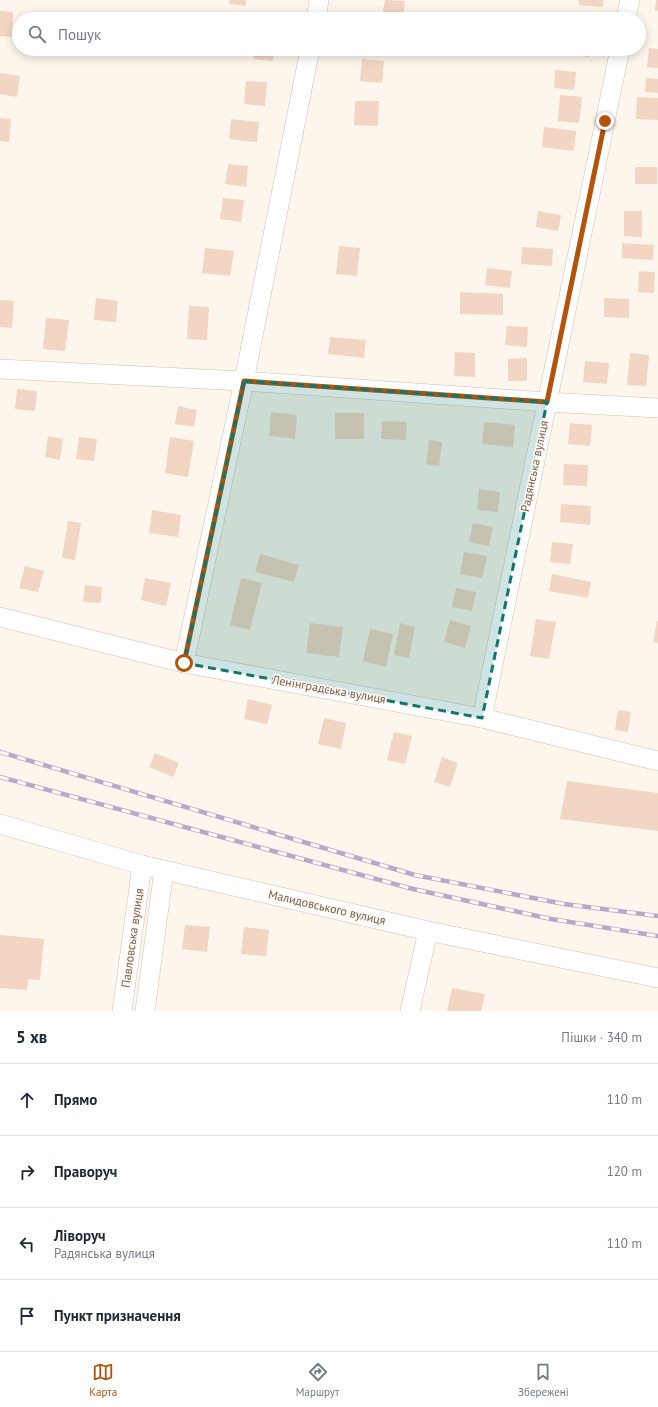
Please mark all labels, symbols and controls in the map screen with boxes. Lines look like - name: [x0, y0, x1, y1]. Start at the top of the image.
- search box: [12, 12, 646, 56]
- icon: search: [26, 23, 48, 45]
- text: Пошук: [58, 25, 101, 44]
- route end: [596, 112, 614, 130]
- street label: Радянська вулиця: [517, 419, 551, 513]
- route start: [175, 654, 193, 672]
- street label: Ленінградська вулиця: [270, 671, 387, 706]
- street label: Малидовського вулиця: [267, 886, 387, 928]
- street label: Павловська вулиця: [118, 887, 146, 989]
- text: 5 хв: [16, 1026, 47, 1048]
- text: Пішки · 340 m: [561, 1029, 642, 1046]
- icon: ahead: [16, 1089, 38, 1111]
- text: Прямо: [54, 1090, 97, 1109]
- text: 110 m: [607, 1091, 642, 1108]
- icon: right: [16, 1161, 38, 1183]
- text: Праворуч: [54, 1162, 117, 1181]
- text: 120 m: [607, 1163, 642, 1180]
- text: Ліворуч: [54, 1226, 106, 1245]
- icon: left: [16, 1233, 38, 1255]
- text: 110 m: [607, 1235, 642, 1252]
- text: Радянська вулиця: [54, 1245, 155, 1262]
- icon: arrive: [16, 1305, 38, 1327]
- text: Пункт призначення: [54, 1306, 181, 1325]
- tab: Карта: [89, 1361, 117, 1399]
- tab: Маршрут: [296, 1361, 339, 1399]
- tab: Збережені: [518, 1361, 569, 1399]

